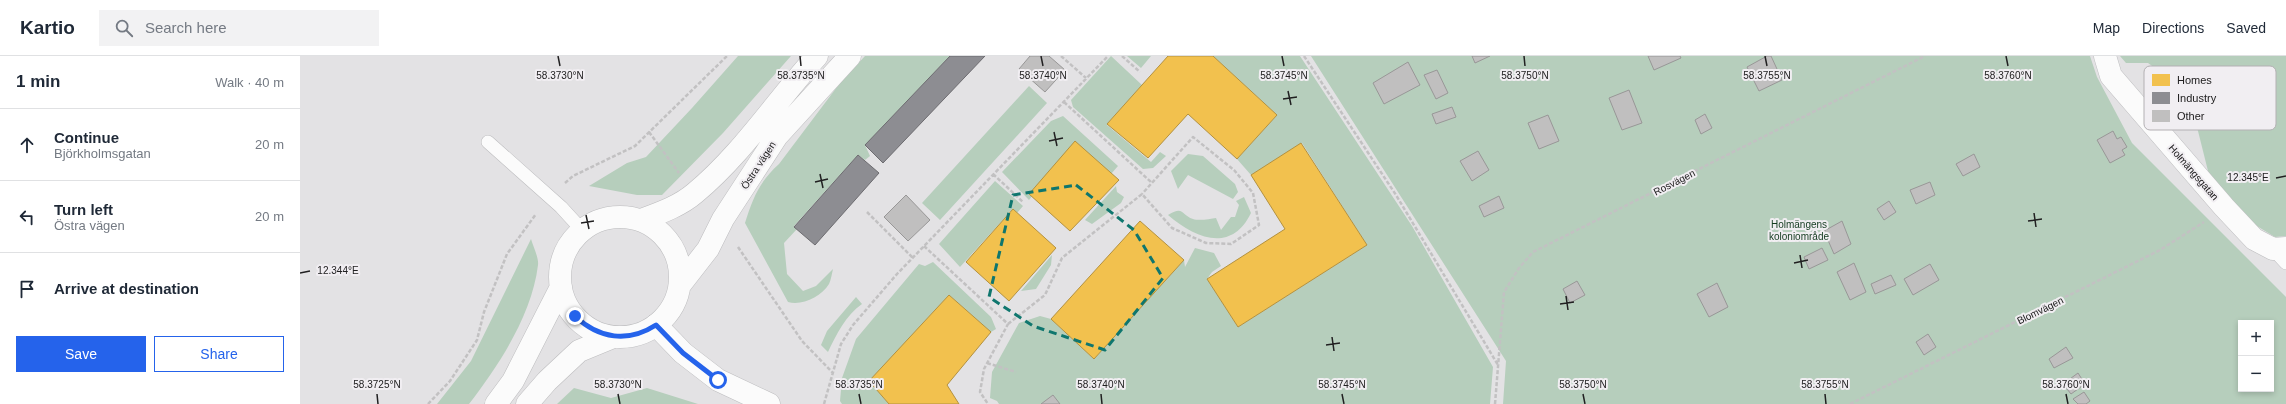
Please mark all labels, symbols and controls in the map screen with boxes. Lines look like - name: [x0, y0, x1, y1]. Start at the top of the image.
- search box: [99, 10, 379, 46]
- text: Kartio: [20, 17, 75, 38]
- icon: search: [113, 17, 135, 39]
- text: Search here: [145, 19, 227, 36]
- text: Map: [2093, 20, 2120, 36]
- text: Directions: [2142, 20, 2204, 36]
- text: Saved: [2226, 20, 2266, 36]
- legend: [2144, 66, 2276, 130]
- text: 58.3730°N: [536, 70, 584, 81]
- text: 58.3735°N: [777, 70, 825, 81]
- text: 58.3740°N: [1019, 70, 1067, 81]
- text: 58.3745°N: [1260, 70, 1308, 81]
- text: 58.3750°N: [1501, 70, 1549, 81]
- text: 58.3755°N: [1743, 70, 1791, 81]
- text: 58.3760°N: [1984, 70, 2032, 81]
- text: 1 min: [16, 72, 60, 91]
- text: Homes: [2177, 74, 2212, 86]
- text: Walk · 40 m: [215, 75, 284, 90]
- text: Industry: [2177, 92, 2217, 104]
- text: Other: [2177, 110, 2205, 122]
- text: Continue: [54, 129, 119, 146]
- icon: ahead: [16, 134, 38, 156]
- text: 20 m: [255, 137, 284, 152]
- street label: Östra vägen: [739, 139, 778, 191]
- street label: Holmängsgatan: [2166, 142, 2221, 202]
- text: Björkholmsgatan: [54, 146, 151, 161]
- street label: Rosvägen: [1652, 167, 1697, 198]
- text: 12.345°E: [2227, 172, 2269, 183]
- text: Turn left: [54, 201, 113, 218]
- icon: left: [16, 206, 38, 228]
- text: 20 m: [255, 209, 284, 224]
- text: Östra vägen: [54, 218, 125, 233]
- park label: Holmängens koloniområde: [1769, 219, 1829, 242]
- text: 12.344°E: [317, 265, 359, 276]
- icon: arrive: [16, 278, 38, 300]
- text: Arrive at destination: [54, 280, 199, 297]
- street label: Blomvägen: [2015, 295, 2065, 326]
- route end: [566, 307, 584, 325]
- map controls: [2238, 320, 2274, 392]
- button: +: [2238, 320, 2274, 356]
- button: Save: [16, 336, 146, 372]
- button: Share: [154, 336, 284, 372]
- button: −: [2238, 356, 2274, 392]
- route start: [709, 371, 727, 389]
- text: 58.3725°N: [353, 379, 401, 390]
- text: 58.3730°N: [594, 379, 642, 390]
- text: 58.3735°N: [835, 379, 883, 390]
- text: 58.3740°N: [1077, 379, 1125, 390]
- text: 58.3745°N: [1318, 379, 1366, 390]
- text: 58.3750°N: [1559, 379, 1607, 390]
- text: 58.3755°N: [1801, 379, 1849, 390]
- text: 58.3760°N: [2042, 379, 2090, 390]

